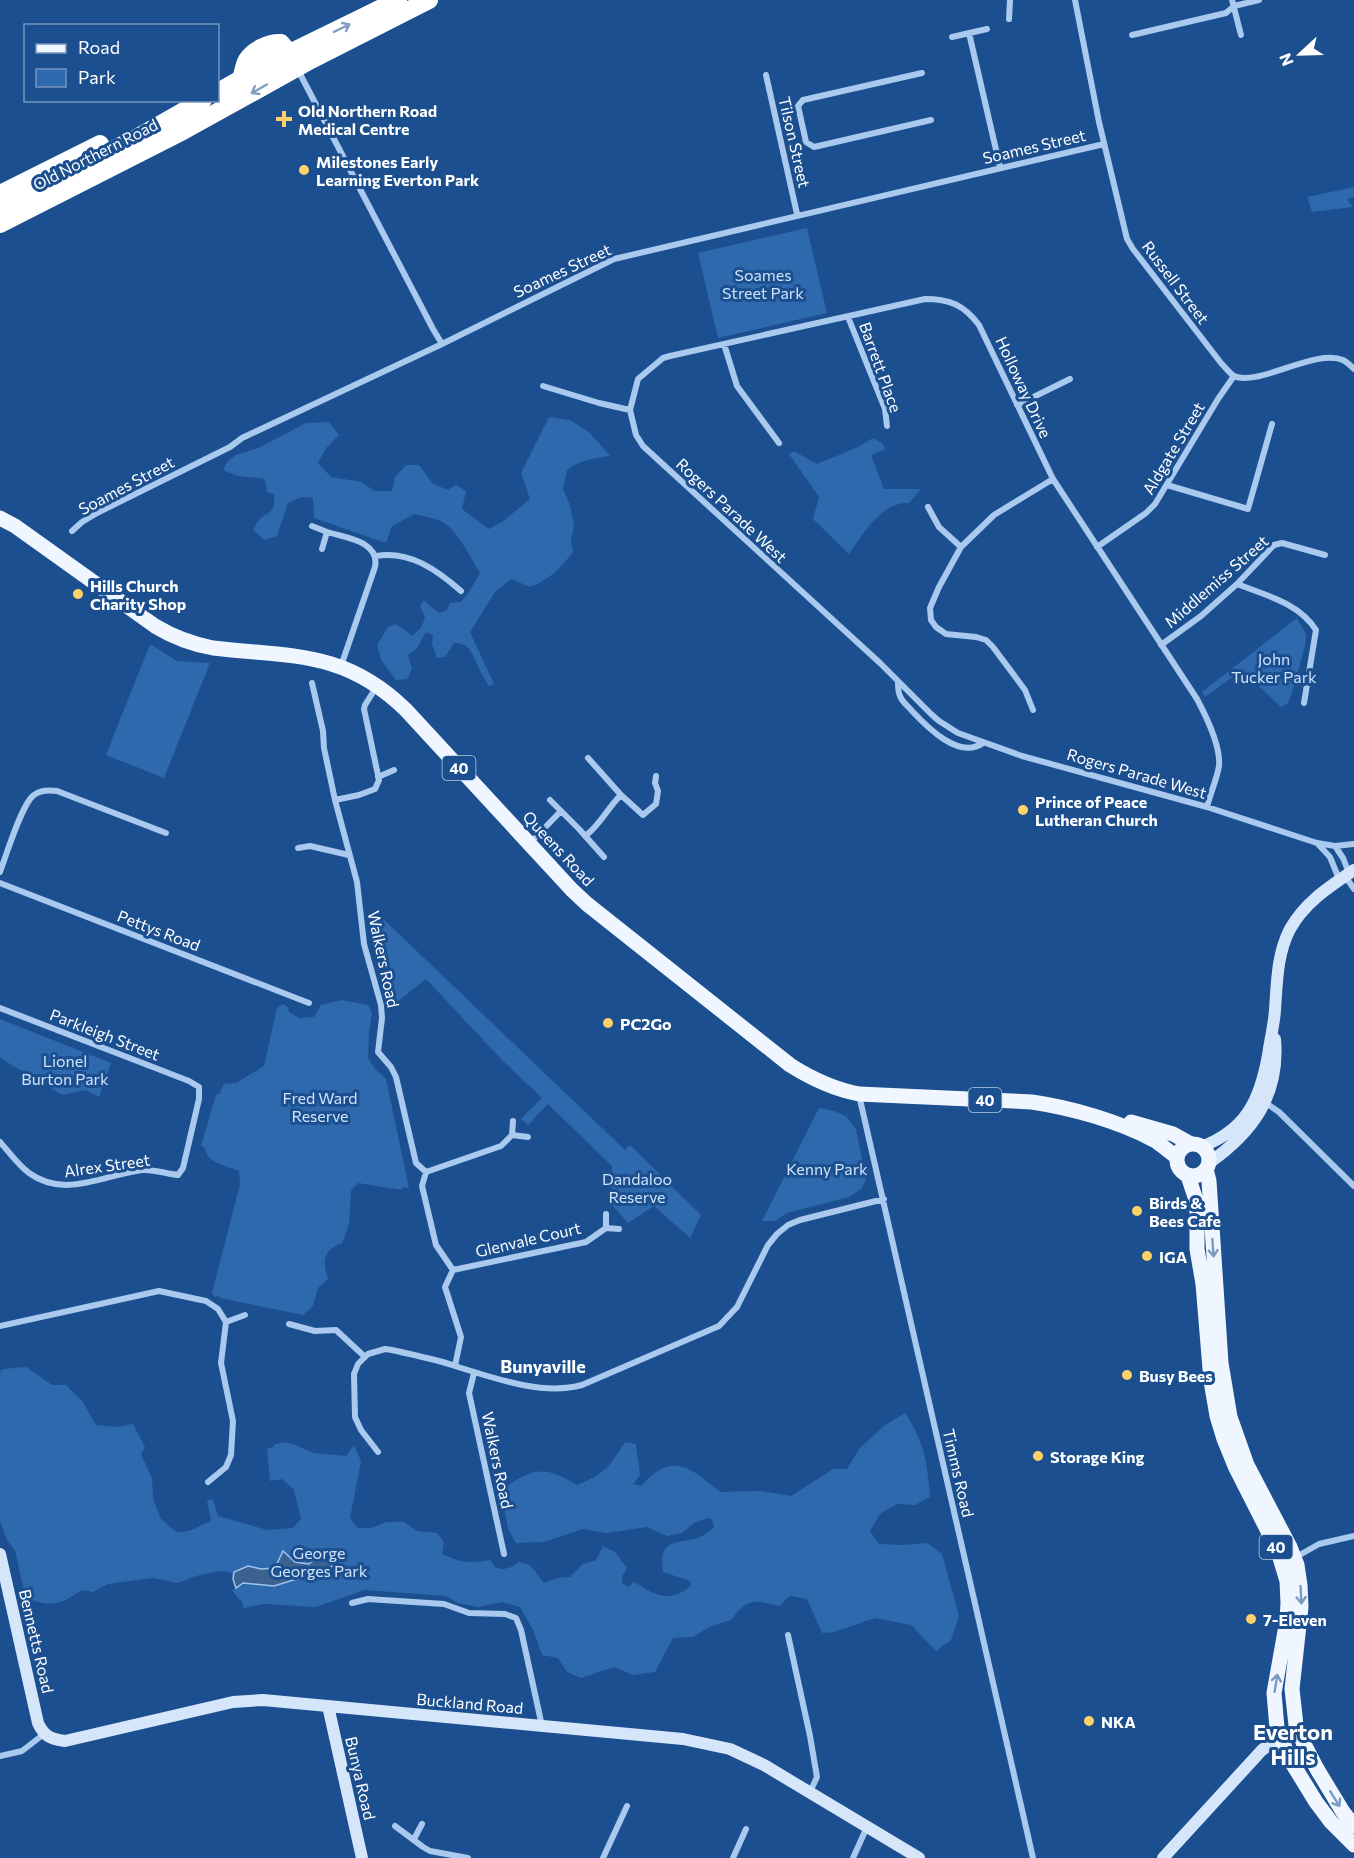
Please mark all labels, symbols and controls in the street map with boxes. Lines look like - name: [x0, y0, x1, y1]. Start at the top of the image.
- one-way arrow: [332, 21, 350, 33]
- legend: [24, 24, 219, 102]
- north arrow: [1270, 24, 1330, 84]
- text: Road: [78, 36, 120, 58]
- text: N: [1275, 51, 1297, 69]
- text: Park: [78, 66, 116, 88]
- one-way arrow: [250, 83, 267, 95]
- street label: Tilson Street: [775, 95, 815, 190]
- place label: Old Northern Road Medical Centre: [298, 101, 437, 138]
- marker: Old Northern Road Medical Centre: [275, 110, 293, 128]
- street label: Old Northern Road: [29, 114, 161, 194]
- street label: Soames Street: [981, 125, 1088, 167]
- place label: Milestones Early Learning Everton Park: [316, 152, 480, 189]
- marker: Milestones Early Learning Everton Park: [297, 163, 311, 177]
- street label: Russell Street: [1139, 237, 1214, 328]
- street label: Soames Street: [510, 239, 614, 301]
- park label: Soames Street Park: [722, 265, 804, 302]
- street label: Barrett Place: [856, 319, 906, 415]
- street label: Holloway Drive: [992, 333, 1056, 441]
- street label: Aldgate Street: [1138, 398, 1208, 498]
- street label: Soames Street: [75, 452, 177, 518]
- street label: Rogers Parade West: [673, 454, 792, 566]
- street label: Middlemiss Street: [1160, 530, 1272, 631]
- place label: Hills Church Charity Shop: [90, 576, 186, 613]
- marker: Hills Church Charity Shop: [71, 587, 85, 601]
- park label: John Tucker Park: [1231, 649, 1317, 686]
- street label: Rogers Parade West: [1065, 744, 1209, 802]
- road number: 40: [442, 756, 476, 780]
- place label: Prince of Peace Lutheran Church: [1035, 792, 1158, 829]
- marker: Prince of Peace Lutheran Church: [1016, 803, 1030, 817]
- street label: Queens Road: [519, 807, 599, 889]
- street label: Pettys Road: [115, 906, 203, 954]
- street label: Walkers Road: [364, 909, 404, 1009]
- street label: Parkleigh Street: [47, 1004, 163, 1064]
- place label: PC2Go: [620, 1014, 672, 1033]
- marker: PC2Go: [601, 1016, 615, 1030]
- park label: Lionel Burton Park: [21, 1051, 109, 1088]
- park label: Fred Ward Reserve: [282, 1088, 358, 1125]
- road number: 40: [968, 1088, 1002, 1112]
- street label: Alrex Street: [63, 1150, 152, 1180]
- park label: Kenny Park: [786, 1159, 868, 1178]
- park label: Dandaloo Reserve: [602, 1169, 672, 1206]
- place label: Birds & Bees Cafe: [1149, 1193, 1221, 1230]
- marker: Birds & Bees Cafe: [1130, 1204, 1144, 1218]
- street label: Glenvale Court: [473, 1218, 583, 1260]
- one-way arrow: [1208, 1238, 1219, 1258]
- place label: IGA: [1159, 1247, 1188, 1266]
- marker: IGA: [1140, 1249, 1154, 1263]
- district label: Bunyaville: [500, 1355, 586, 1377]
- place label: Busy Bees: [1139, 1366, 1213, 1385]
- marker: Busy Bees: [1120, 1368, 1134, 1382]
- street label: Walkers Road: [478, 1410, 518, 1510]
- street label: Timms Road: [940, 1427, 978, 1519]
- place label: Storage King: [1050, 1447, 1145, 1466]
- marker: Storage King: [1031, 1449, 1045, 1463]
- road number: 40: [1260, 1535, 1292, 1559]
- park label: George Georges Park: [271, 1543, 368, 1580]
- one-way arrow: [1295, 1584, 1306, 1604]
- street label: Bennetts Road: [16, 1587, 58, 1695]
- place label: 7-Eleven: [1263, 1610, 1327, 1629]
- marker: 7-Eleven: [1244, 1612, 1258, 1626]
- one-way arrow: [1271, 1673, 1282, 1693]
- street label: Buckland Road: [416, 1689, 524, 1717]
- place label: NKA: [1101, 1712, 1136, 1731]
- marker: NKA: [1082, 1714, 1096, 1728]
- district label: Everton Hills: [1253, 1718, 1333, 1770]
- street label: Bunya Road: [342, 1734, 380, 1822]
- one-way arrow: [1328, 1791, 1341, 1808]

